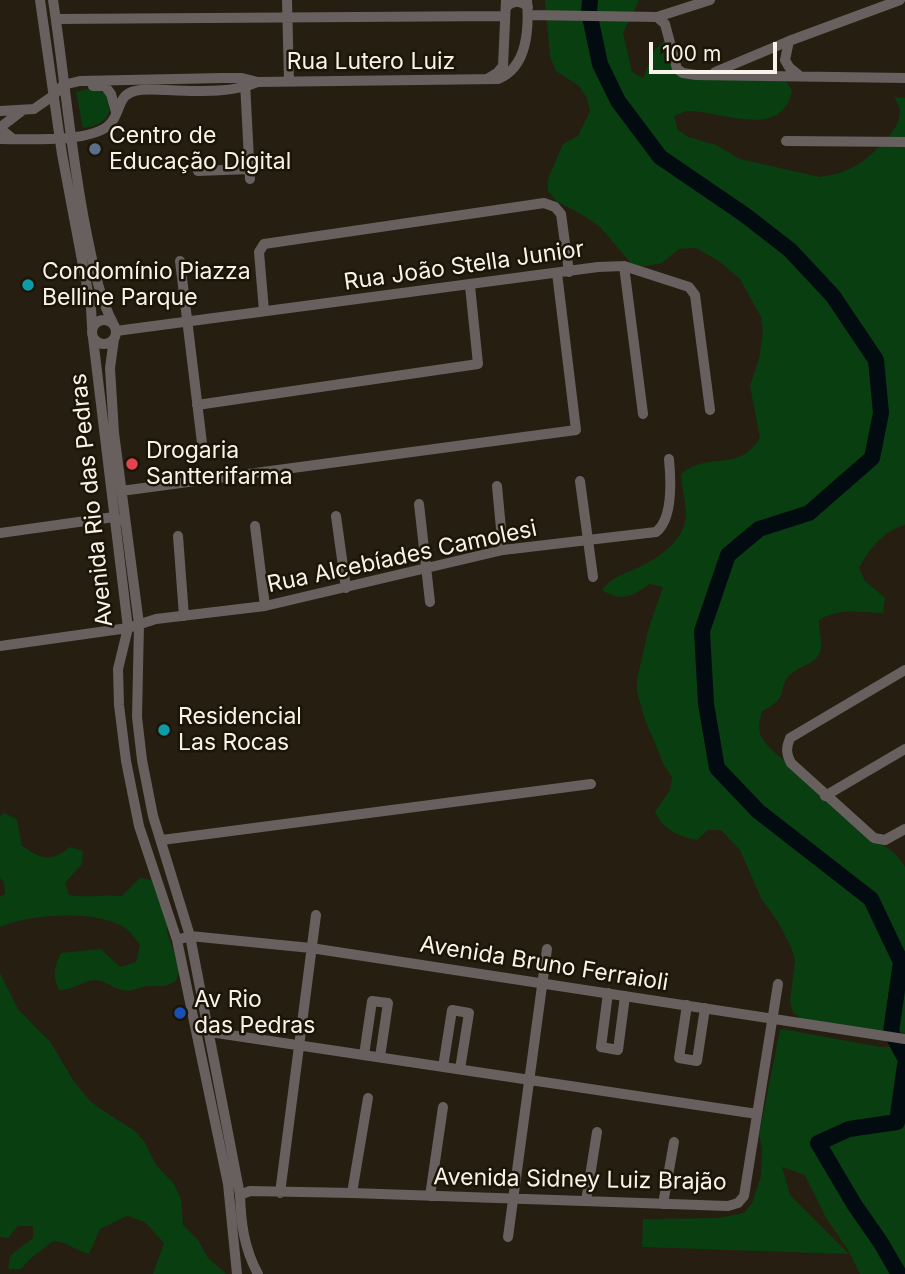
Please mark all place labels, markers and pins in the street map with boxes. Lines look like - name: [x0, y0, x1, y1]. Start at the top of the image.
- place label: Centro de Educação Digital: [109, 122, 291, 176]
- marker: Centro de Educação Digital: [87, 141, 103, 157]
- place label: Condomínio Piazza Belline Parque: [42, 258, 251, 312]
- marker: Condomínio Piazza Belline Parque: [20, 277, 36, 293]
- place label: Drogaria Santterifarma: [146, 437, 293, 491]
- marker: Drogaria Santterifarma: [124, 456, 140, 472]
- place label: Residencial Las Rocas: [178, 703, 302, 757]
- marker: Residencial Las Rocas: [156, 722, 172, 738]
- place label: Av Rio das Pedras: [194, 986, 315, 1040]
- marker: Av Rio das Pedras: [172, 1005, 188, 1021]

